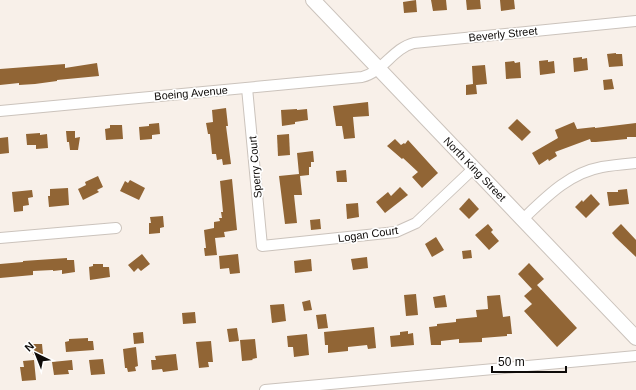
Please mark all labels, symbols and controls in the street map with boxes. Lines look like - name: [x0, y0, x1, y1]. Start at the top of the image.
- street label: Beverly Street: [468, 24, 538, 44]
- street label: Boeing Avenue: [154, 84, 228, 102]
- street label: North King Street: [441, 134, 509, 204]
- street label: Sperry Court: [246, 135, 264, 199]
- street label: Logan Court: [337, 224, 399, 244]
- north arrow: [16, 334, 56, 374]
- text: N: [22, 340, 36, 354]
- scale bar: [492, 348, 566, 374]
- text: 50 m: [498, 355, 525, 369]

